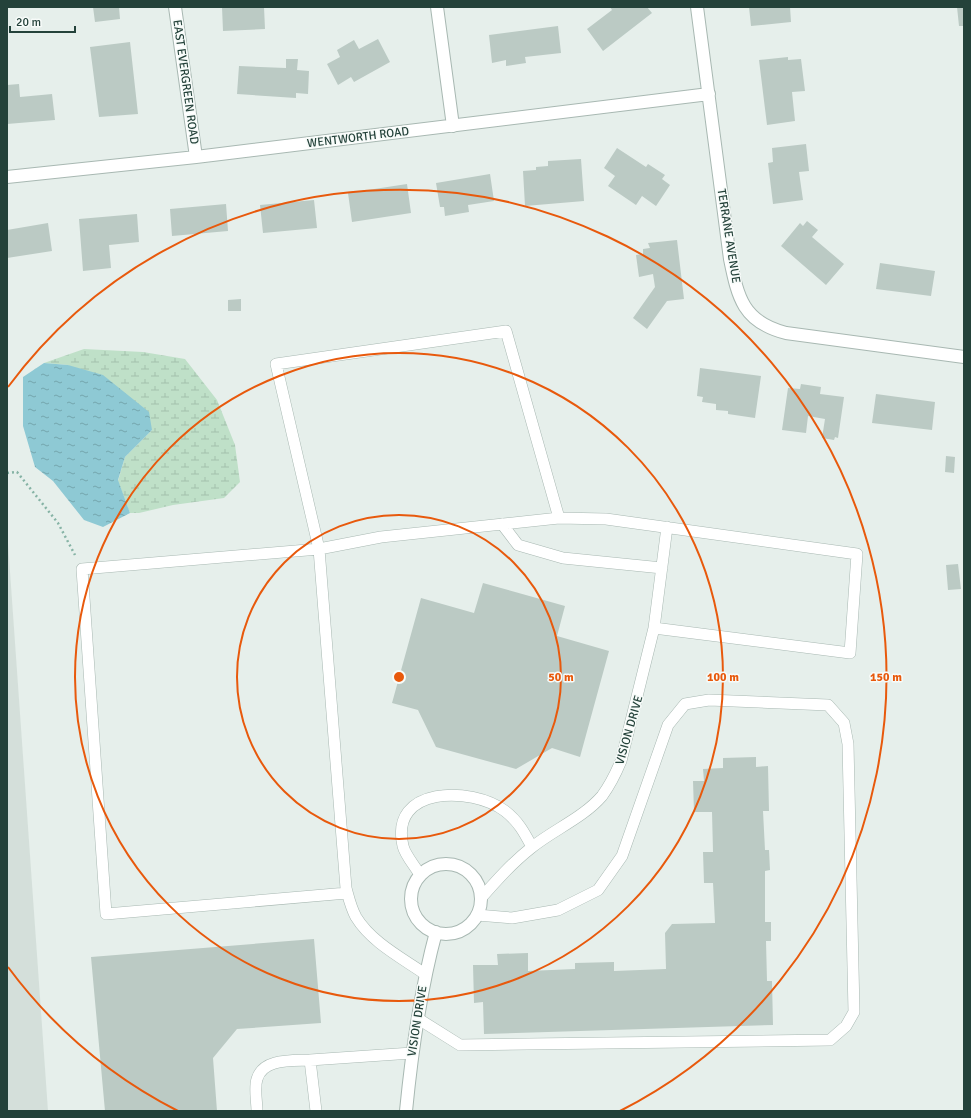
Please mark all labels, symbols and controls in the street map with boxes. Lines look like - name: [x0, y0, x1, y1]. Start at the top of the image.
- scale bar: [10, 8, 75, 34]
- text: 20 m: [16, 15, 41, 30]
- street label: EAST EVERGREEN ROAD: [169, 19, 202, 146]
- street label: WENTWORTH ROAD: [306, 124, 410, 151]
- street label: TERRANE AVENUE: [714, 188, 743, 285]
- centre of rings: [392, 670, 406, 684]
- text: 50 m: [548, 670, 574, 685]
- text: 100 m: [707, 670, 739, 685]
- text: 150 m: [870, 670, 902, 685]
- street label: VISION DRIVE: [612, 694, 647, 767]
- street label: VISION DRIVE: [404, 984, 431, 1058]

